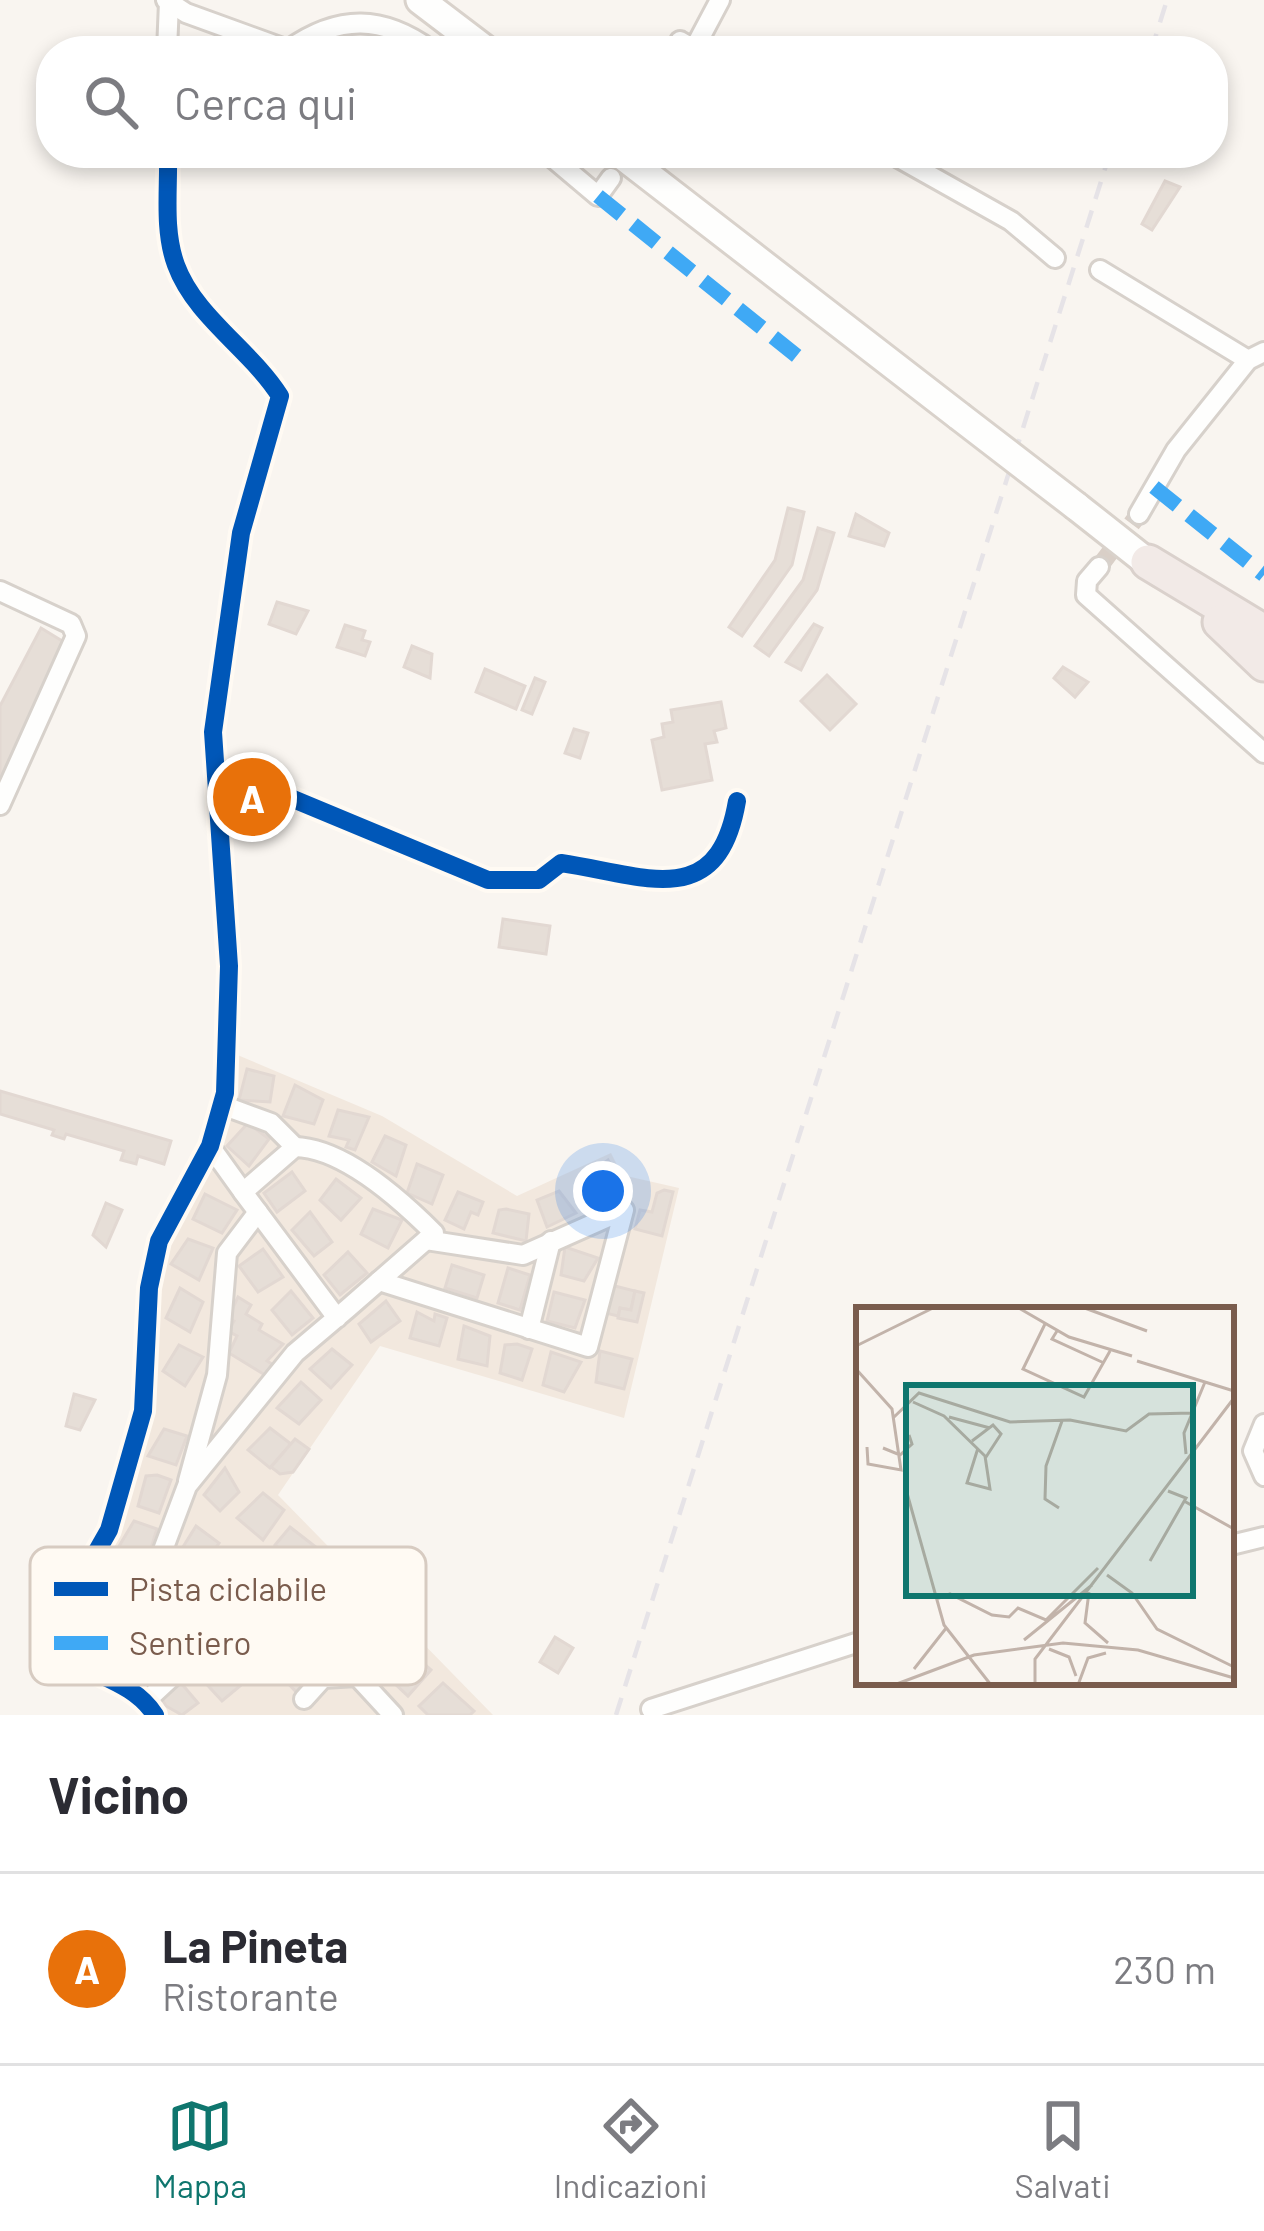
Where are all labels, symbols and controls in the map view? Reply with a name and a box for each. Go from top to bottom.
search box [36,36,1228,168]
icon: search [78,69,144,135]
text: Cerca qui [174,75,357,129]
pin: A [213,752,291,842]
your location [573,1161,633,1221]
inset map [856,1307,1234,1685]
legend [30,1547,426,1685]
text: Pista ciclabile [129,1568,327,1608]
text: Sentiero [129,1622,252,1662]
text: Vicino [48,1763,189,1824]
text: La Pineta [162,1918,348,1972]
text: A [74,1945,100,1992]
text: 230 m [1113,1945,1216,1992]
text: Ristorante [162,1972,339,2019]
tab: Mappa [153,2093,247,2205]
tab: Indicazioni [554,2093,708,2205]
tab: Salvati [1014,2093,1111,2205]

